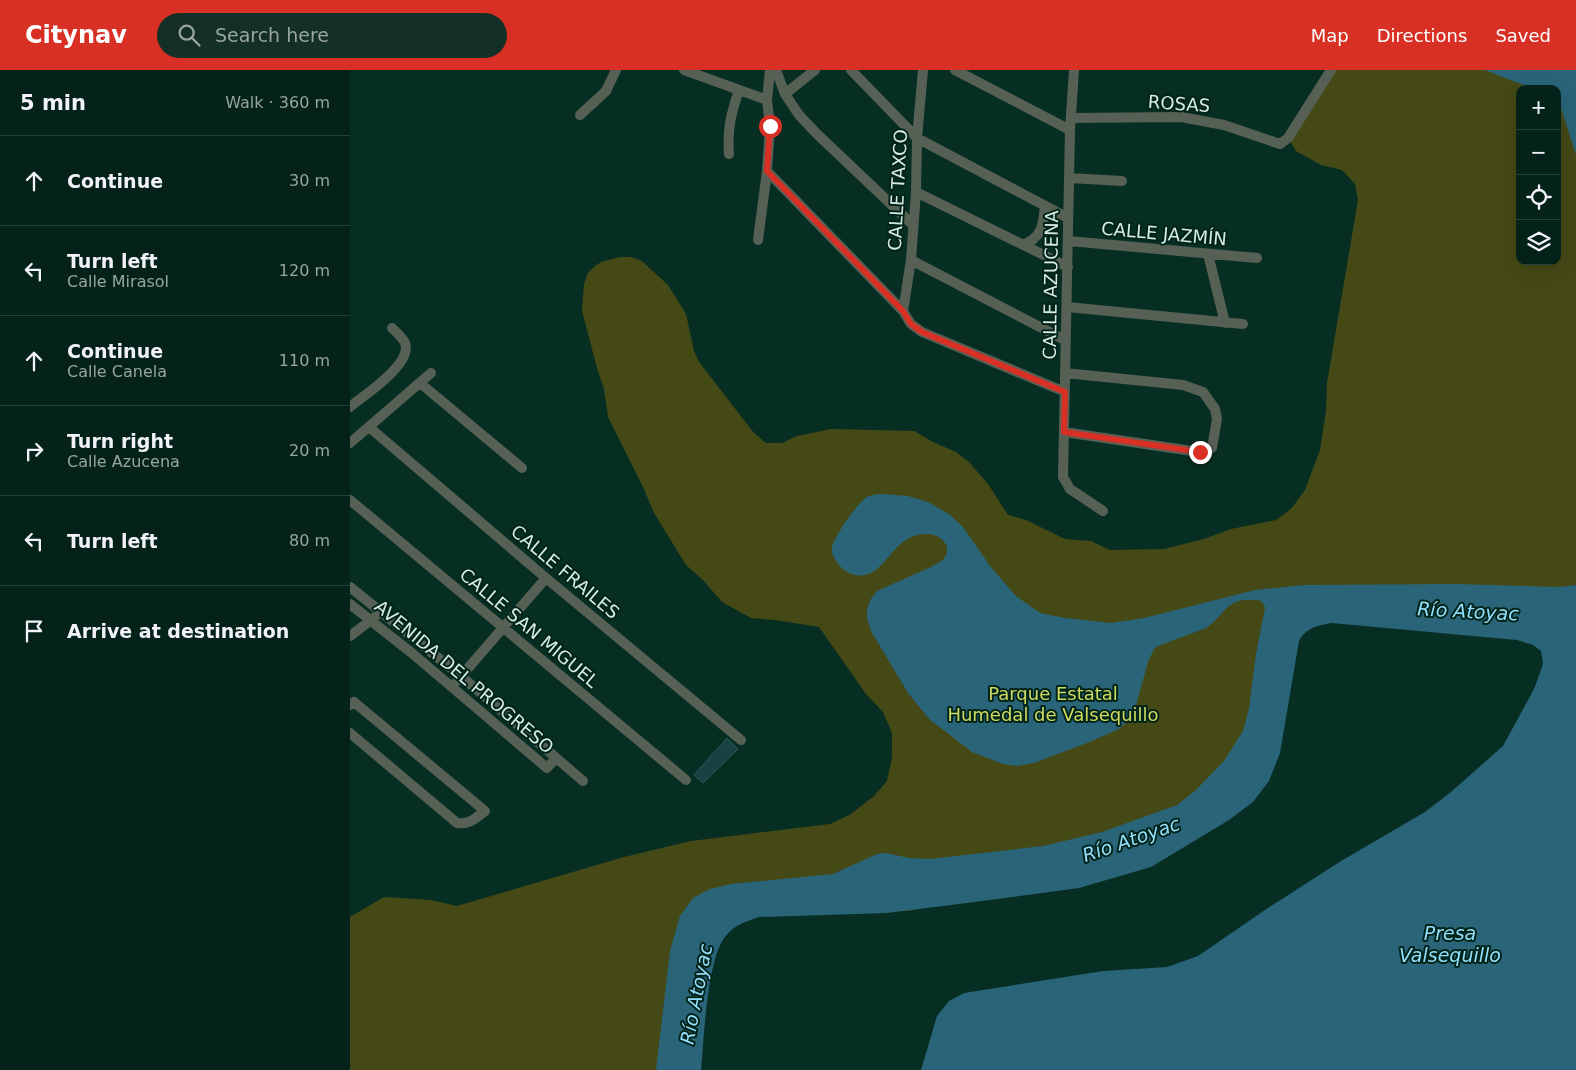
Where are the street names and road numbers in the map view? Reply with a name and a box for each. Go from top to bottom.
street label: ROSAS [1147,91,1211,116]
street label: CALLE TAXCO [884,129,911,251]
street label: CALLE AZUCENA [1039,209,1062,360]
street label: CALLE JAZMÍN [1100,218,1228,249]
street label: CALLE FRAILES [507,520,624,623]
street label: CALLE SAN MIGUEL [456,563,603,692]
street label: AVENIDA DEL PROGRESO [371,596,558,758]

